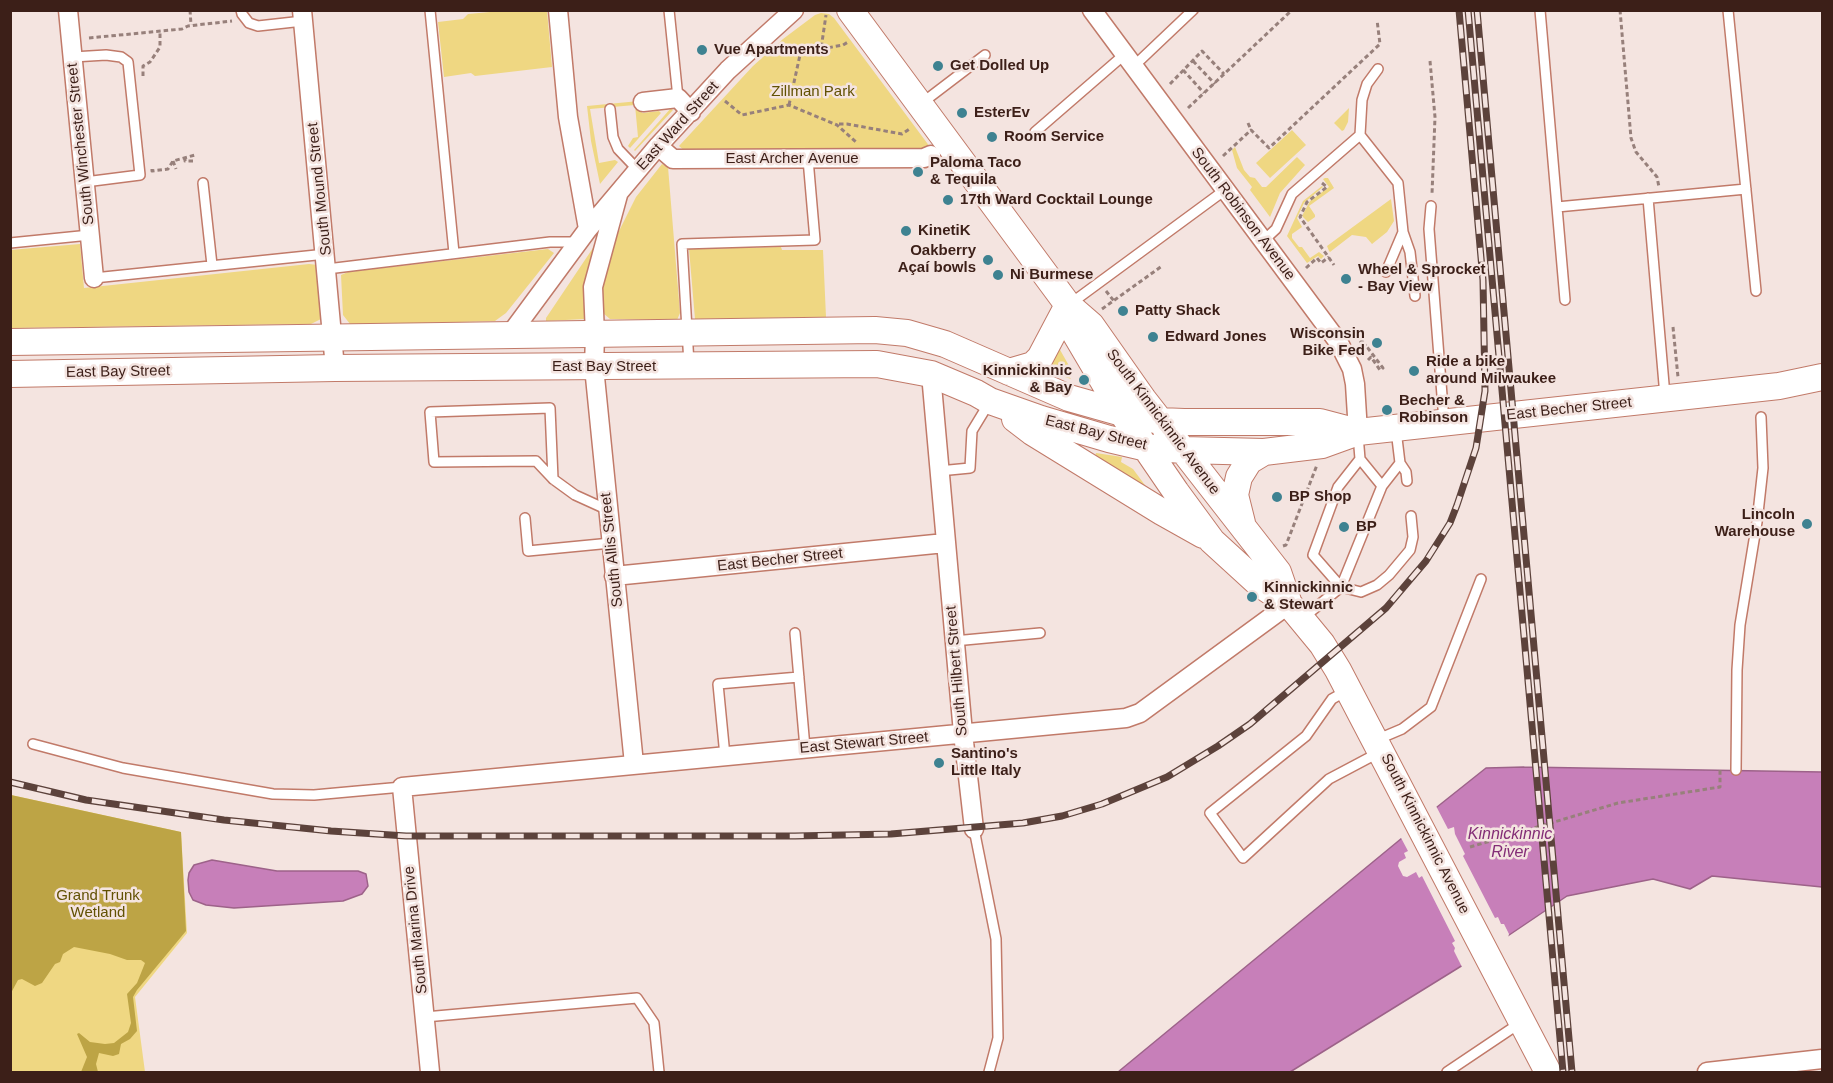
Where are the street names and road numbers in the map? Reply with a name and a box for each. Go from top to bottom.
street label: South Winchester Street [64,62,98,226]
street label: East Ward Street [633,78,723,174]
street label: South Mound Street [304,122,336,256]
street label: South Robinson Avenue [1187,144,1299,284]
street label: East Archer Avenue [725,150,859,168]
street label: South Kinnickinnic Avenue [1102,346,1224,498]
street label: East Bay Street [552,358,656,376]
street label: East Bay Street [66,362,170,382]
street label: East Becher Street [1505,393,1633,425]
street label: East Bay Street [1043,412,1149,454]
street label: South Allis Street [597,492,627,608]
street label: East Becher Street [716,544,844,576]
street label: South Hilbert Street [942,605,972,737]
street label: East Stewart Street [799,728,929,758]
street label: South Kinnickinnic Avenue [1377,751,1473,917]
street label: South Marina Drive [400,865,432,995]

